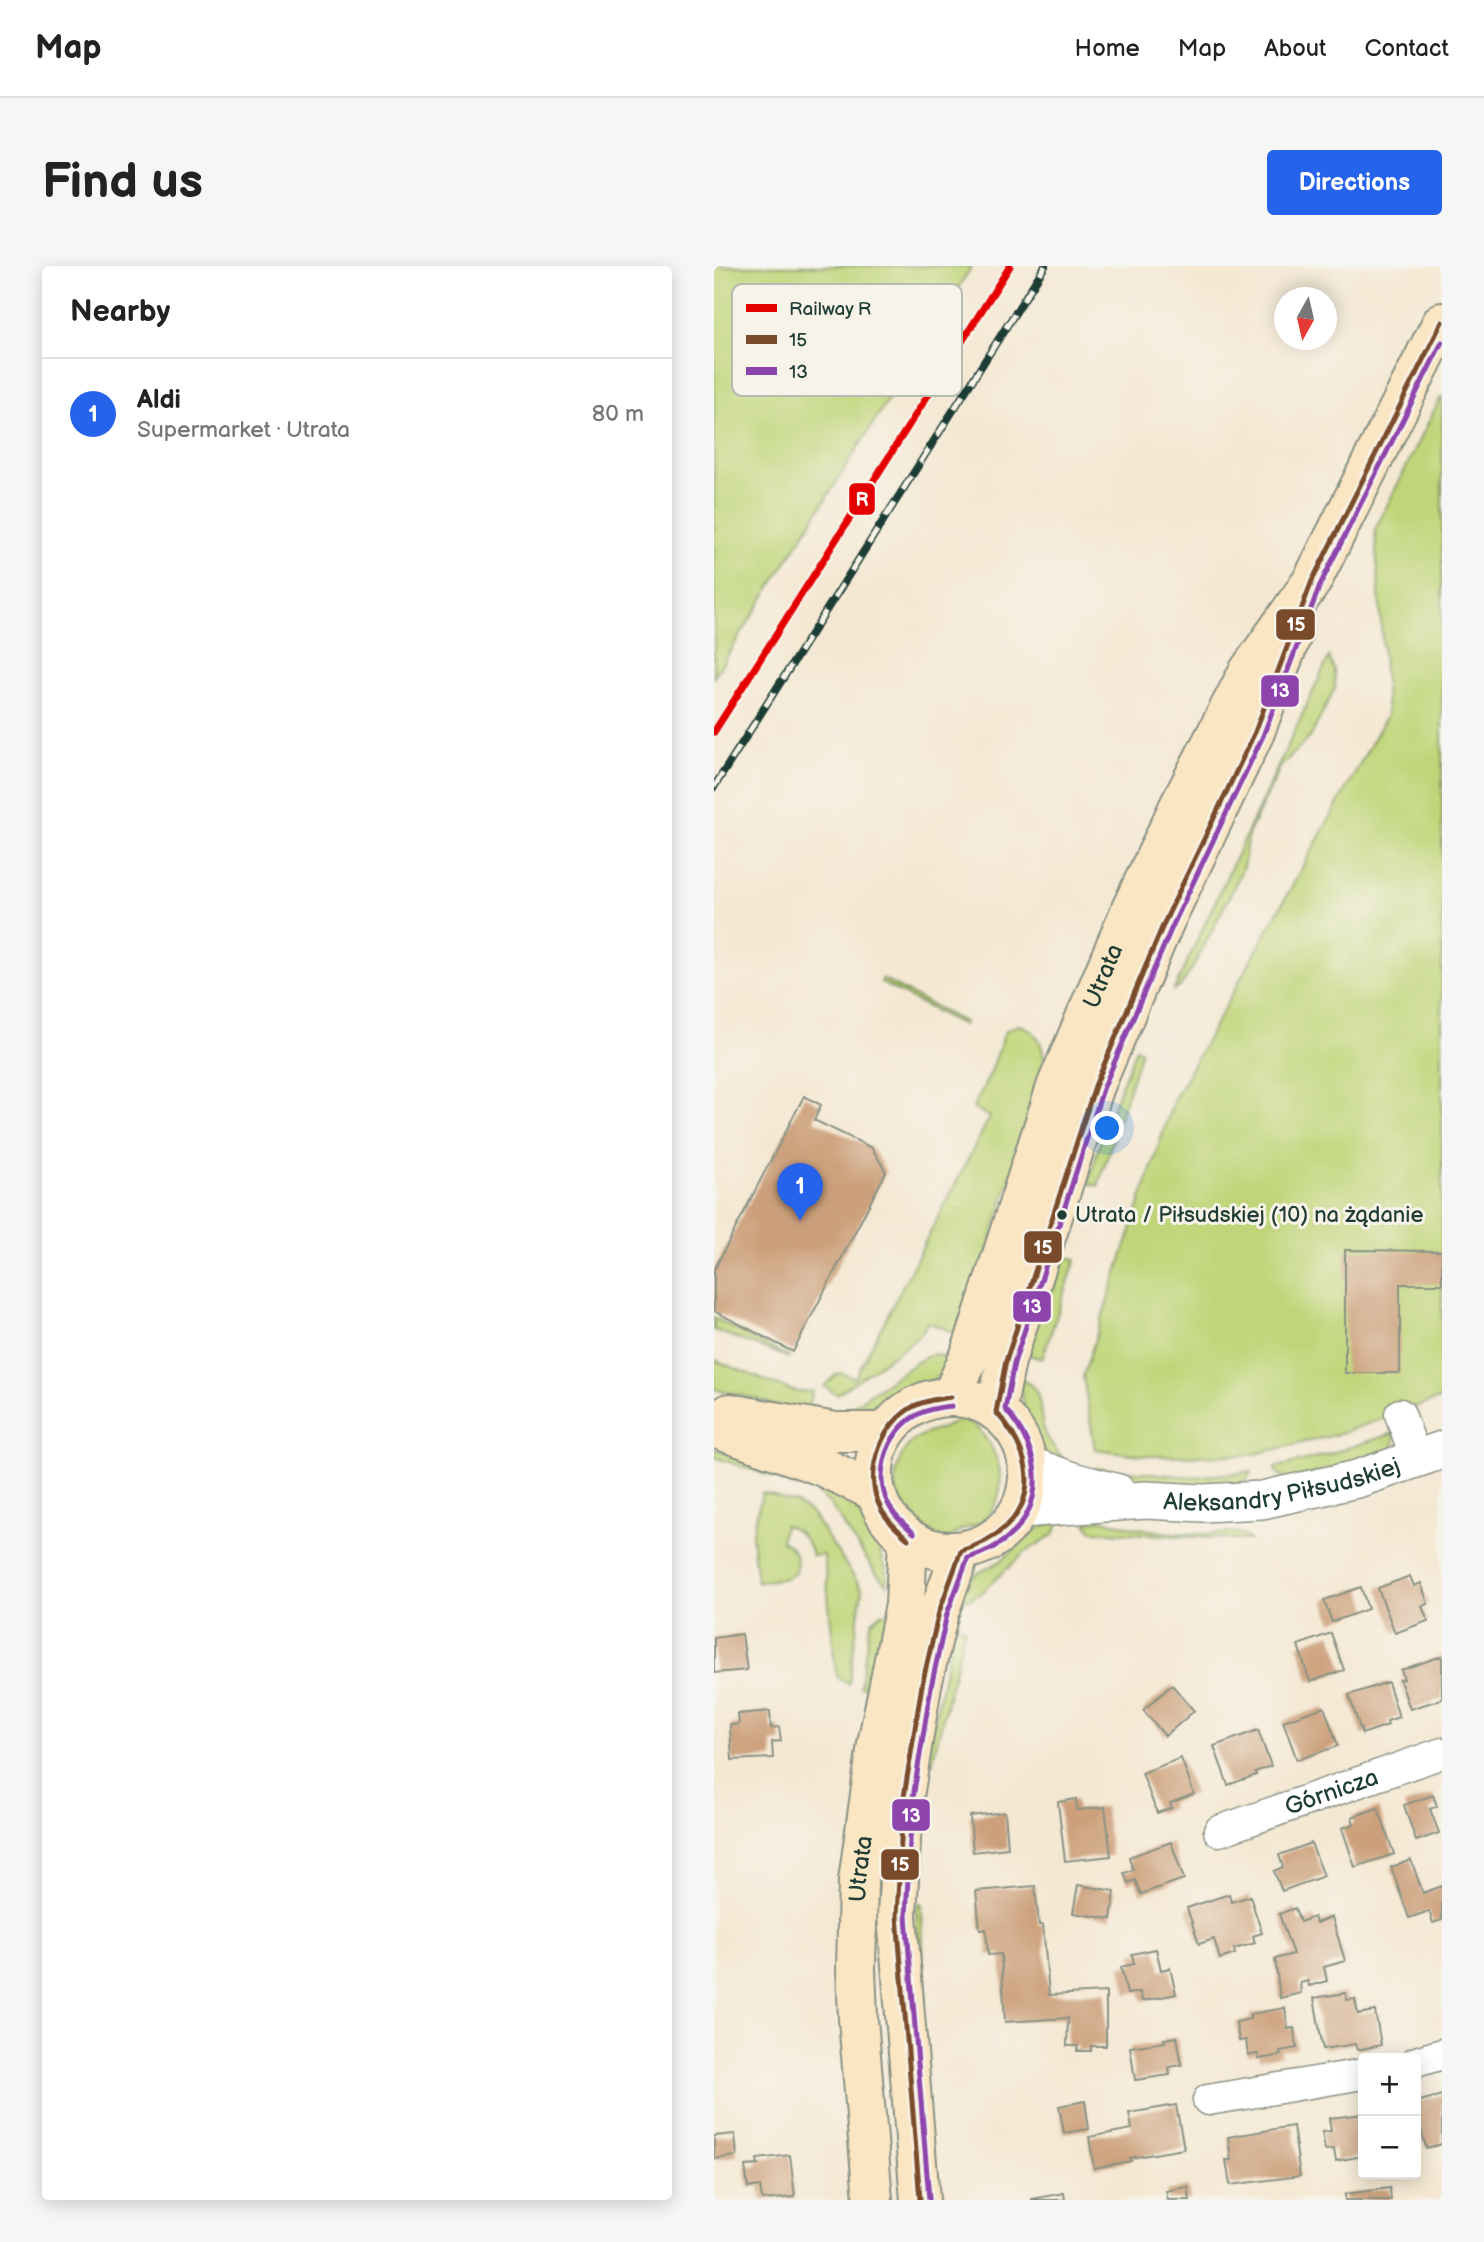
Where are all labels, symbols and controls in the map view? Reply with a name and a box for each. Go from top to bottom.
text: Map [35,28,101,68]
text: Home [1075,34,1140,63]
text: Map [1178,34,1226,63]
text: About [1264,34,1326,63]
text: Contact [1364,34,1449,63]
button: Directions [1267,150,1442,215]
text: Find us [42,153,203,212]
legend [732,284,962,396]
north arrow [1274,287,1337,350]
text: Nearby [70,294,170,330]
text: Railway R [789,298,871,321]
text: 15 [789,329,807,352]
text: 13 [789,361,808,384]
text: Aldi [137,385,181,416]
text: 1 [88,400,98,428]
text: 80 m [592,400,644,428]
text: Supermarket · Utrata [137,416,350,444]
line badge: R [848,482,876,516]
text: R [855,489,869,512]
line badge: 15 [1275,608,1316,641]
text: 15 [1287,614,1306,637]
line badge: 13 [1260,674,1300,708]
text: 13 [1270,680,1290,703]
street label: Utrata [1076,940,1129,1013]
your location [1090,1111,1124,1145]
pin: 1 [777,1163,823,1221]
place label: Utrata / Piłsudskiej (10) na żądanie [1075,1202,1423,1229]
marker: Utrata / Piłsudskiej (10) na żądanie [1055,1208,1069,1222]
line badge: 15 [1023,1230,1063,1264]
text: 15 [1034,1237,1053,1260]
line badge: 13 [1012,1290,1052,1323]
text: 13 [1022,1296,1042,1319]
street label: Aleksandry Piłsudskiej [1163,1451,1404,1518]
street label: Górnicza [1281,1762,1382,1821]
line badge: 13 [891,1798,931,1832]
text: 13 [901,1805,921,1828]
street label: Utrata [843,1834,879,1902]
line badge: 15 [880,1848,920,1881]
text: 15 [891,1854,910,1877]
map controls [1358,2053,1421,2179]
button: + [1358,2053,1421,2116]
button: − [1358,2116,1421,2179]

